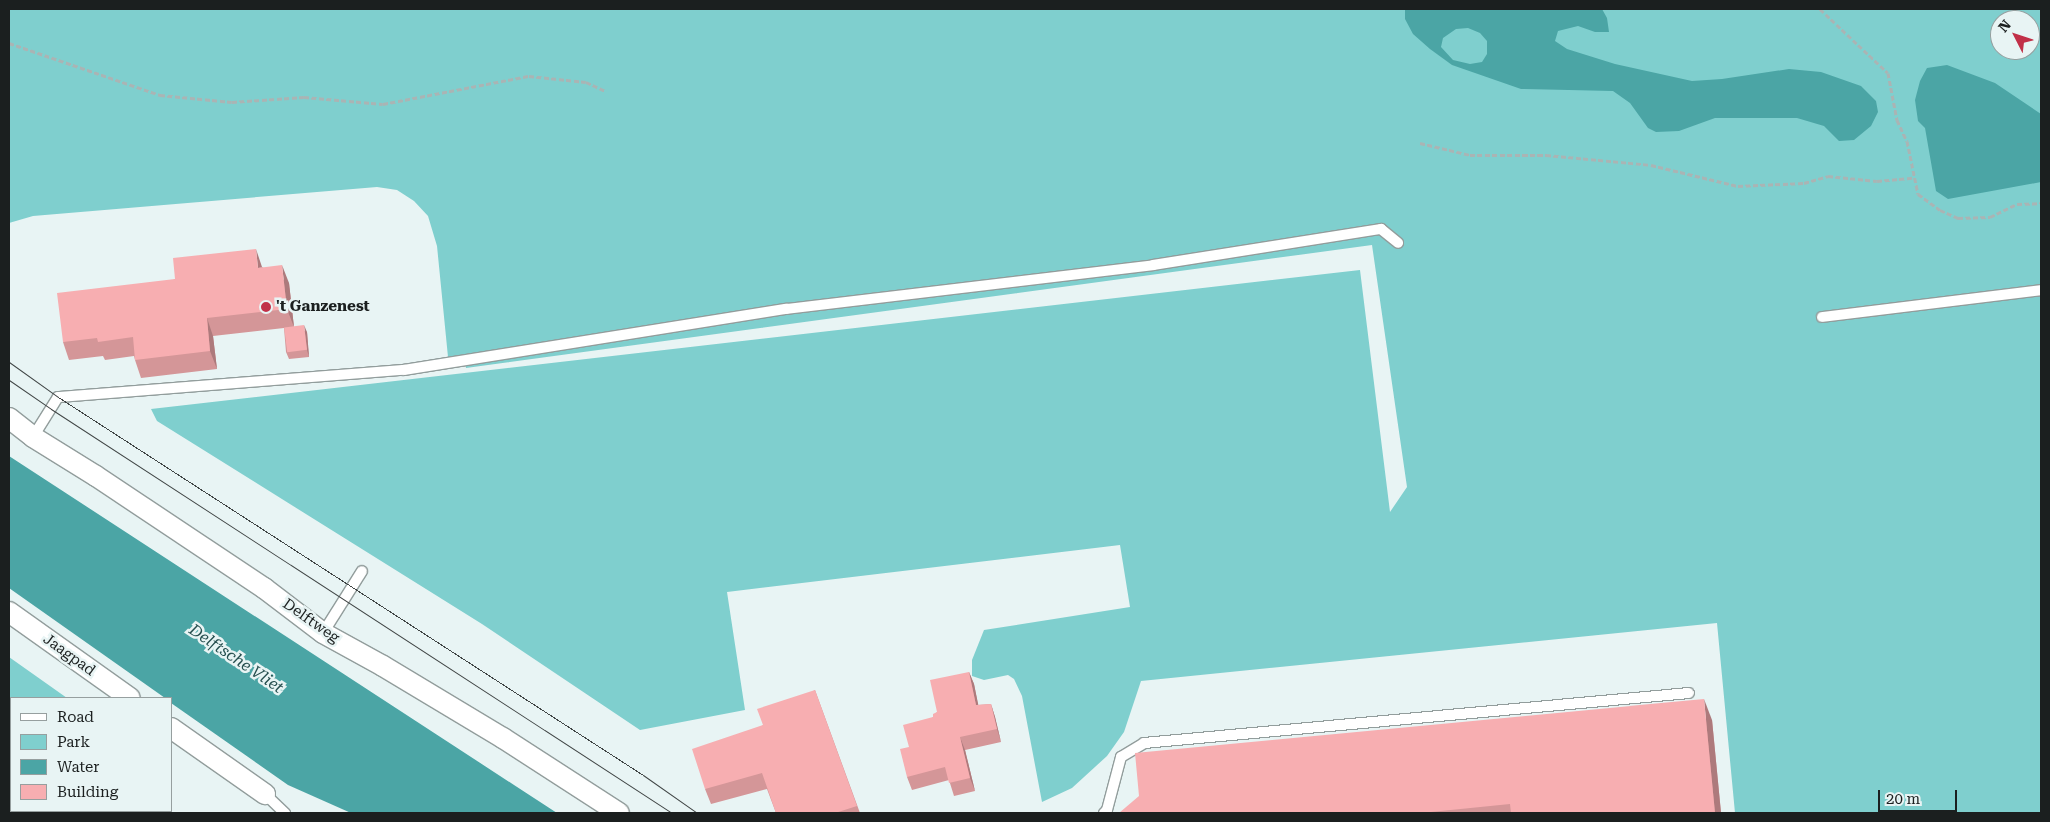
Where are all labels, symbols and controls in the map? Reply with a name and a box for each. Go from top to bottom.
north arrow [1990,10,2040,60]
text: N [1995,16,2014,35]
place label: 't Ganzenest [276,298,370,316]
marker: 't Ganzenest [260,301,272,313]
street label: Delftweg [279,595,343,647]
water label: Delftsche Vliet [185,620,287,698]
street label: Jaagpad [39,630,99,680]
legend [10,697,172,812]
text: Road [57,708,94,726]
text: Park [57,733,90,751]
text: Water [57,758,99,776]
scale bar [1880,780,1959,812]
text: Building [57,783,118,801]
text: 20 m [1886,790,1920,808]

